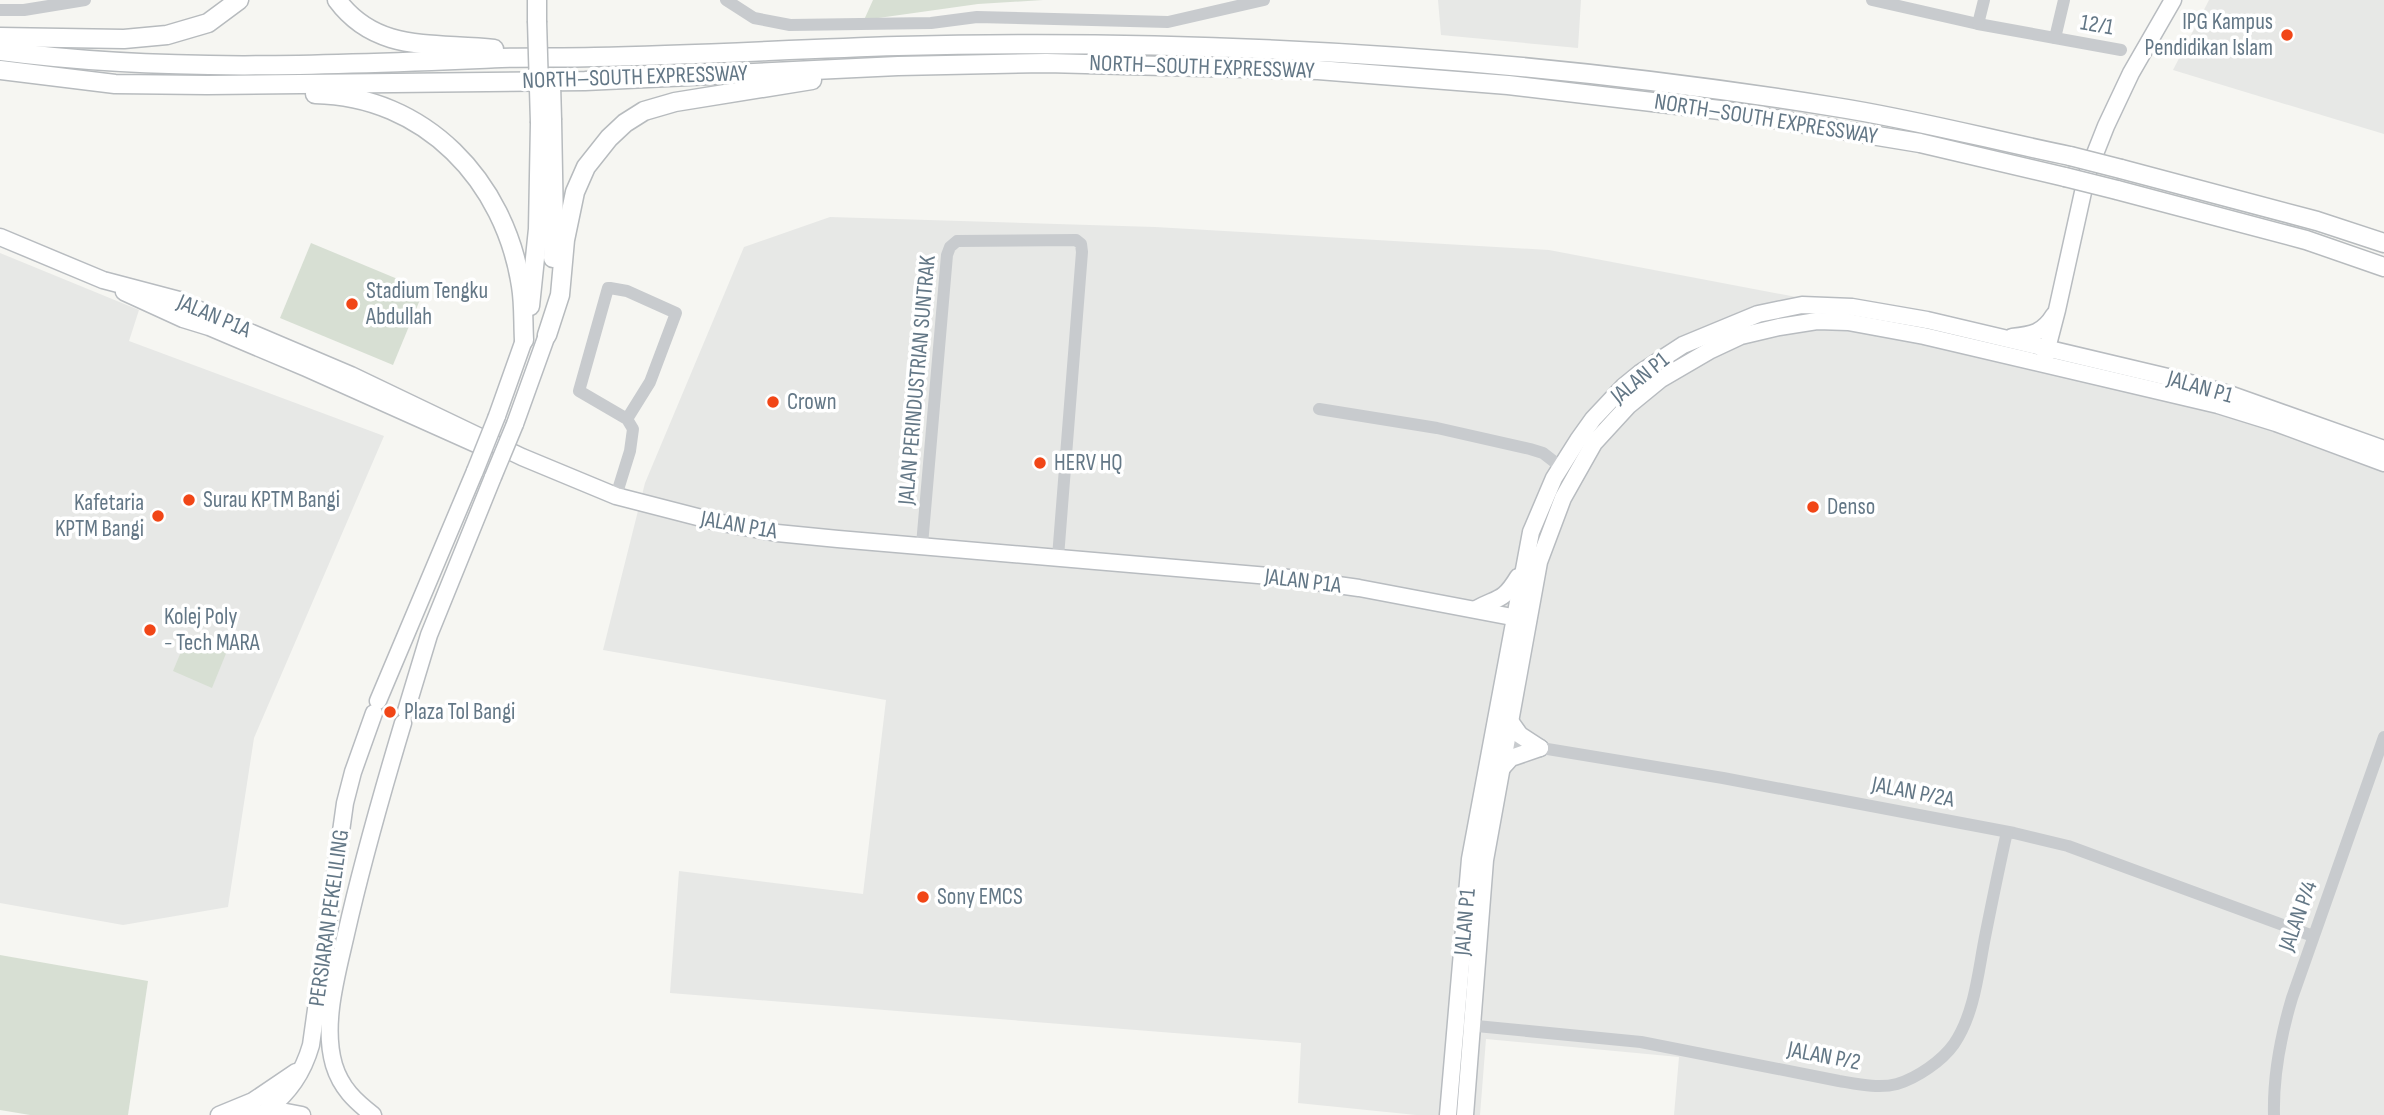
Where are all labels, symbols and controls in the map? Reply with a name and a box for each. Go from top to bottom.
street label: 12/1 [2078,8,2116,42]
place label: IPG Kampus Pendidikan Islam [2145,8,2273,62]
marker: IPG Kampus Pendidikan Islam [2279,27,2295,43]
street label: NORTH–SOUTH EXPRESSWAY [1089,49,1316,85]
street label: NORTH–SOUTH EXPRESSWAY [522,59,749,95]
street label: NORTH–SOUTH EXPRESSWAY [1652,88,1880,151]
street label: JALAN PERINDUSTRIAN SUNTRAK [892,254,942,507]
place label: Stadium Tengku Abdullah [365,277,488,331]
street label: JALAN P1A [172,288,255,344]
marker: Stadium Tengku Abdullah [344,296,360,312]
street label: JALAN P1 [1604,346,1675,411]
street label: JALAN P1 [2163,364,2236,410]
place label: Crown [787,388,837,416]
marker: Crown [765,394,781,410]
place label: HERV HQ [1054,449,1123,477]
marker: HERV HQ [1032,455,1048,471]
place label: Surau KPTM Bangi [203,486,340,514]
place label: Kafetaria KPTM Bangi [55,489,144,543]
marker: Surau KPTM Bangi [181,492,197,508]
place label: Denso [1827,493,1875,521]
marker: Denso [1805,499,1821,515]
street label: JALAN P1A [698,504,779,545]
marker: Kafetaria KPTM Bangi [150,508,166,524]
street label: JALAN P1A [1262,562,1343,600]
place label: Kolej Poly - Tech MARA [164,603,260,657]
marker: Kolej Poly - Tech MARA [142,622,158,638]
place label: Plaza Tol Bangi [404,698,515,726]
marker: Plaza Tol Bangi [382,704,398,720]
street label: JALAN P/2A [1868,770,1957,814]
street label: PERSIARAN PEKELILING [303,828,355,1008]
street label: JALAN P/4 [2272,877,2324,956]
place label: Sony EMCS [937,883,1023,911]
street label: JALAN P1 [1448,887,1482,958]
marker: Sony EMCS [915,889,931,905]
street label: JALAN P/2 [1784,1035,1863,1077]

